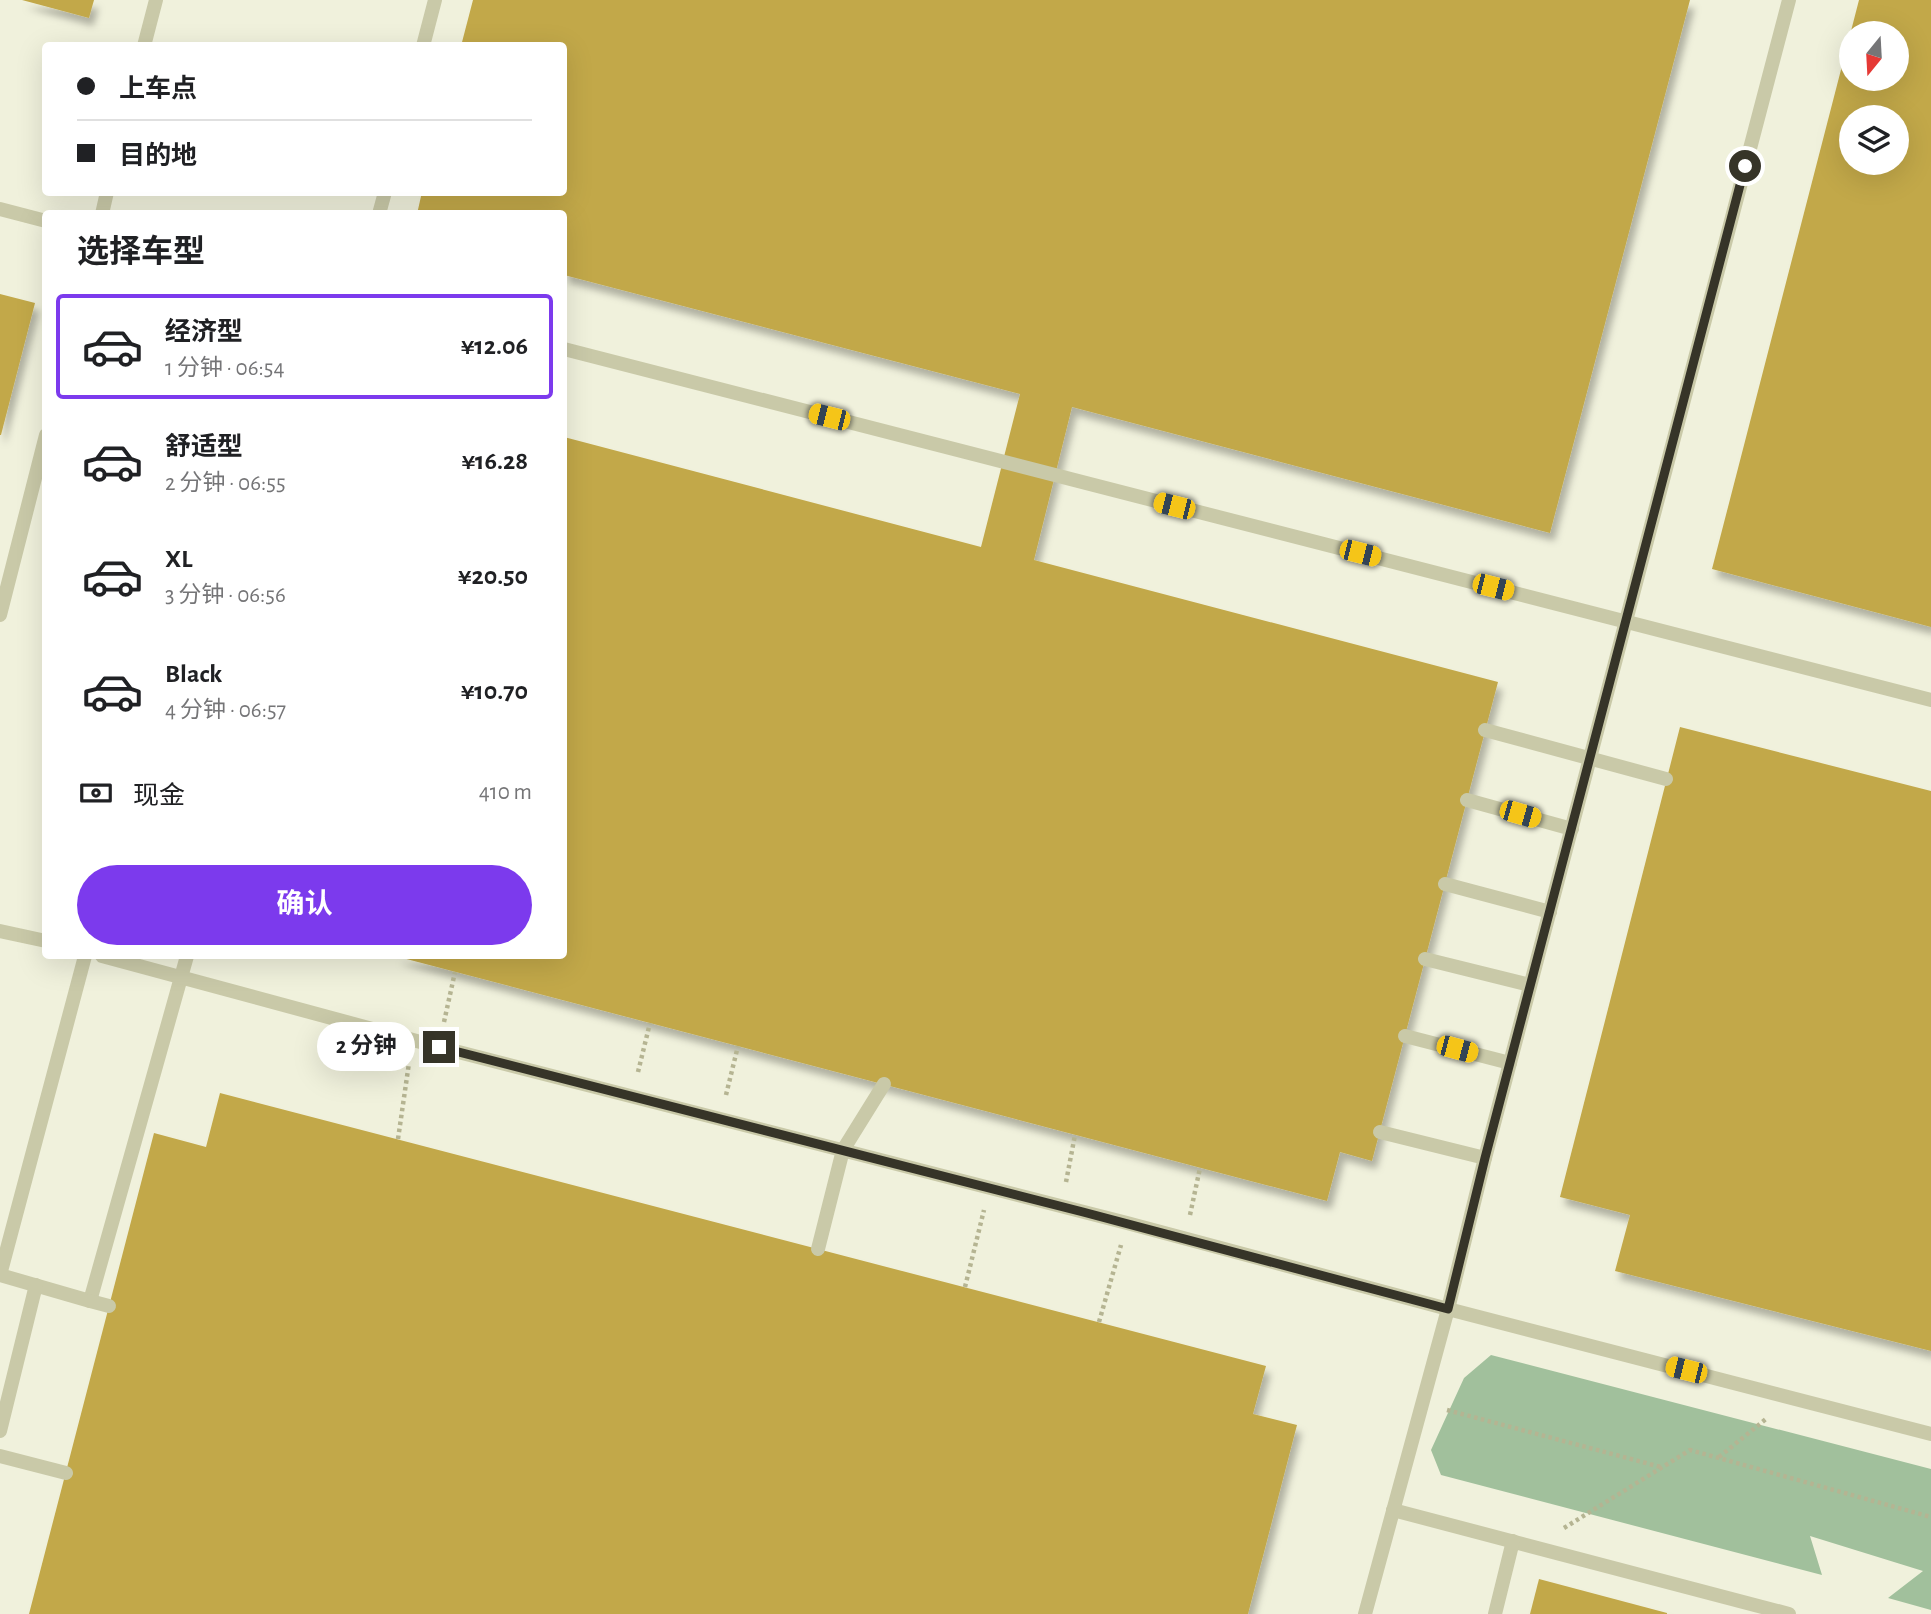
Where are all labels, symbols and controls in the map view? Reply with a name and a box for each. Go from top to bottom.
north arrow [1839,21,1909,91]
map controls [1839,21,1909,175]
text: 上车点 [119,76,197,102]
button: layers [1839,105,1909,175]
text: 目的地 [119,143,197,169]
route start [1729,150,1761,182]
text: 选择车型 [77,236,205,268]
icon: car [81,315,144,378]
text: 经济型 [165,319,243,345]
text: ¥12.06 [461,333,528,359]
text: 1 分钟 · 06:54 [165,357,284,380]
car [807,402,852,432]
icon: car [81,430,144,493]
text: 舒适型 [165,434,243,460]
text: ¥16.28 [461,448,528,474]
text: 2 分钟 · 06:55 [165,472,286,495]
car [1152,491,1197,521]
car [1338,538,1383,568]
icon: car [81,545,144,608]
text: XL [165,546,192,572]
text: ¥20.50 [458,563,528,589]
car [1471,572,1516,602]
text: 3 分钟 · 06:56 [165,584,286,607]
icon: car [81,660,144,723]
text: Black [165,661,222,687]
text: ¥10.70 [461,678,528,704]
text: 4 分钟 · 06:57 [165,699,286,722]
icon: cash [77,774,115,812]
text: 410 m [479,781,532,804]
text: 现金 [133,783,185,809]
car [1497,798,1544,830]
button: 确认 [77,865,532,945]
callout: 2 分钟 [316,1023,414,1072]
route end [423,1031,455,1063]
car [1434,1033,1481,1065]
text: 2 分钟 [336,1035,396,1058]
car [1664,1355,1709,1385]

